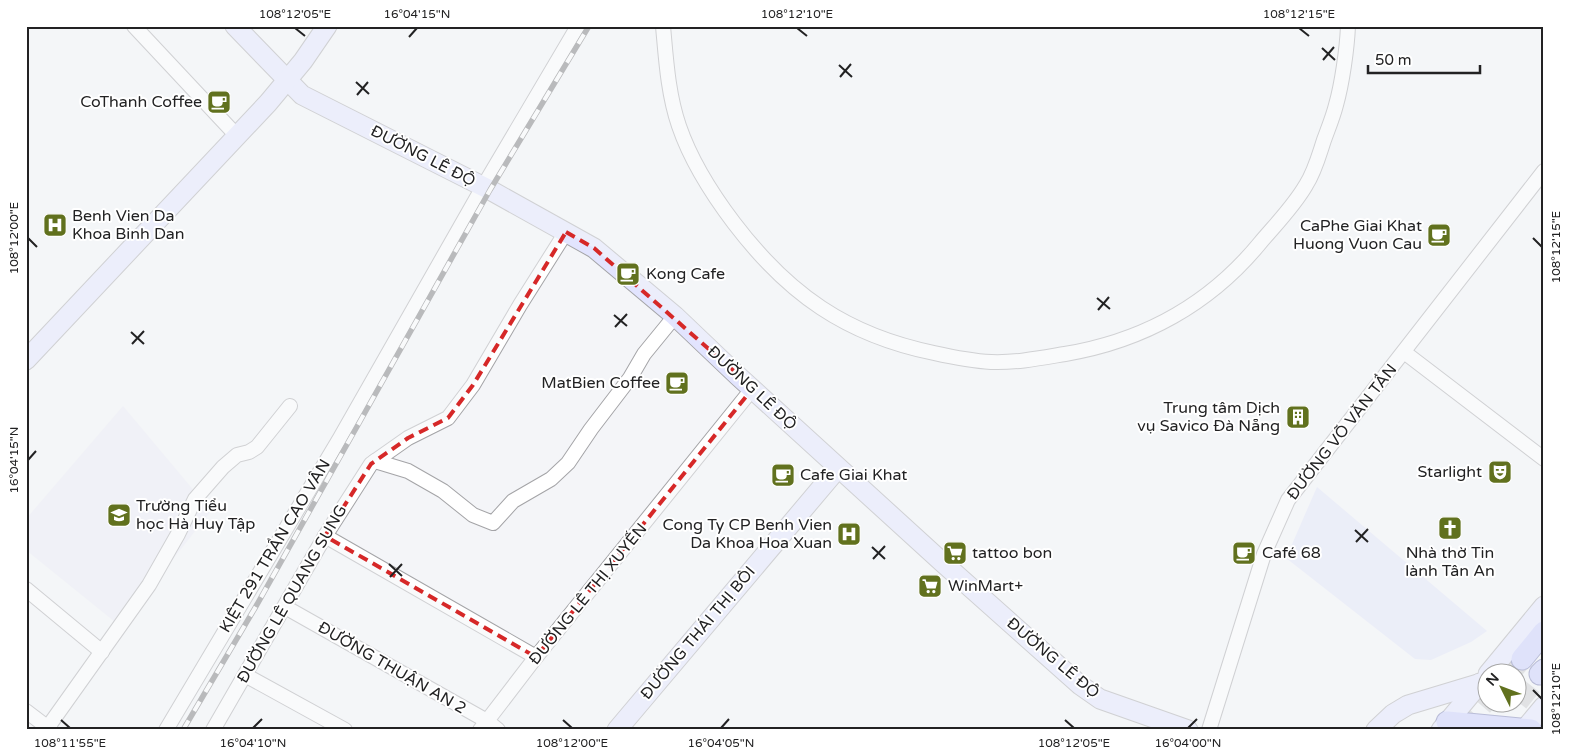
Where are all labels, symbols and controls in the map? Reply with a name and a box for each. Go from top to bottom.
text: 108°12'05"E [259,7,332,21]
text: 16°04'15"N [384,7,450,21]
text: 108°12'10"E [761,7,834,21]
text: 108°12'15"E [1263,7,1336,21]
scale bar [1368,42,1480,74]
text: 50 m [1375,51,1412,69]
cafe icon: CoThanh Coffee [206,89,232,115]
place label: CoThanh Coffee [80,92,202,112]
street label: ĐƯỜNG LÊ ĐỘ [367,121,479,191]
text: 108°12'00"E [7,201,21,274]
place label: Benh Vien Da Khoa Binh Dan [72,206,185,244]
text: 108°12'15"E [1549,210,1563,283]
hospital icon: Benh Vien Da Khoa Binh Dan [42,212,68,238]
place label: CaPhe Giai Khat Huong Vuon Cau [1293,216,1422,254]
cafe icon: CaPhe Giai Khat Huong Vuon Cau [1426,222,1452,248]
cafe icon: Kong Cafe [615,261,641,287]
place label: Kong Cafe [646,264,725,284]
street label: ĐƯỜNG LÊ ĐỘ [703,341,801,435]
street label: ĐƯỜNG VÕ VĂN TẦN [1283,360,1401,504]
cafe icon: MatBien Coffee [664,370,690,396]
place label: MatBien Coffee [541,373,660,393]
place label: Trung tâm Dịch vụ Savico Đà Nẵng [1137,398,1280,436]
building icon: Trung tâm Dịch vụ Savico Đà Nẵng [1285,404,1311,430]
text: 16°04'15"N [7,427,21,493]
street label: KIỆT 291 TRẦN CAO VÂN [215,456,335,636]
theatre icon: Starlight [1487,459,1513,485]
cafe icon: Cafe Giai Khat [770,462,796,488]
place label: Starlight [1418,462,1482,482]
place label: Cafe Giai Khat [800,465,907,485]
place label: Trường Tiểu học Hà Huy Tập [136,496,255,534]
street label: ĐƯỜNG LÊ QUANG SUNG [233,501,351,687]
school or university icon: Trường Tiểu học Hà Huy Tập [106,502,132,528]
place label: Cong Ty CP Benh Vien Da Khoa Hoa Xuan [663,515,832,553]
church icon: Nhà thờ Tin lành Tân An [1437,515,1463,541]
street label: ĐƯỜNG LÊ THỊ XUYẾN [525,519,651,669]
hospital icon: Cong Ty CP Benh Vien Da Khoa Hoa Xuan [836,521,862,547]
supermarket icon: tattoo bon [942,540,968,566]
cafe icon: Café 68 [1231,540,1257,566]
place label: tattoo bon [972,543,1052,563]
place label: Café 68 [1262,543,1321,563]
place label: Nhà thờ Tin lành Tân An [1405,543,1495,581]
street label: ĐƯỜNG THÁI THỊ BÔI [636,562,760,704]
supermarket icon: WinMart+ [917,573,943,599]
place label: WinMart+ [948,576,1023,596]
street label: ĐƯỜNG LÊ ĐỘ [1002,613,1104,703]
street label: ĐƯỜNG THUẬN AN 2 [314,617,470,719]
text: 108°12'10"E [1549,662,1563,735]
north arrow [1478,664,1528,714]
text: N [1483,670,1503,690]
text: 108°11'55"E [34,736,107,750]
text: 16°04'10"N [220,736,286,750]
text: 108°12'00"E [536,736,609,750]
text: 16°04'05"N [688,736,754,750]
text: 108°12'05"E [1038,736,1111,750]
text: 16°04'00"N [1155,736,1221,750]

